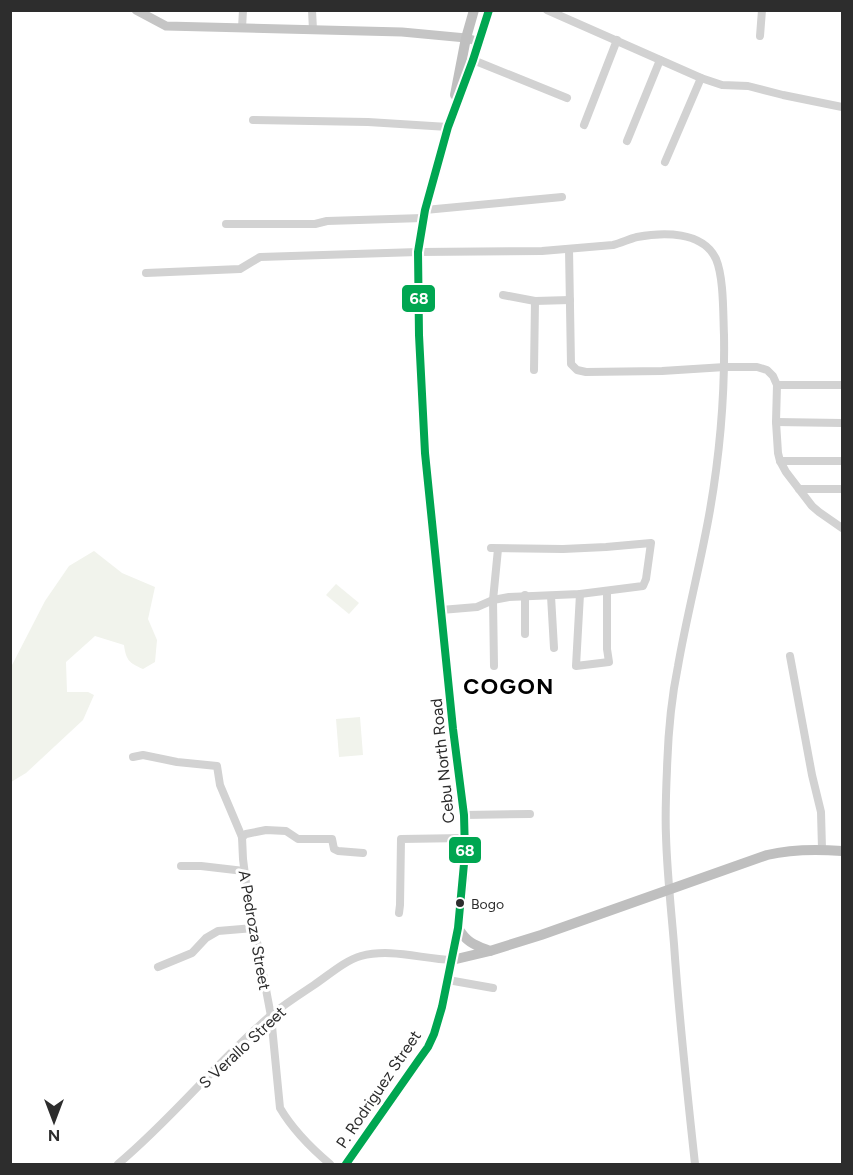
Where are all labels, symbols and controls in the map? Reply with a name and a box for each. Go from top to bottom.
line badge: 68 [401,284,436,313]
text: 68 [409,289,429,308]
district label: COGON [463,673,555,700]
street label: Cebu North Road [426,698,458,824]
line badge: 68 [448,836,482,864]
text: 68 [455,841,475,860]
street label: A Pedroza Street [235,869,274,992]
place label: Bogo [471,896,504,913]
marker: Bogo [454,897,466,909]
street label: S Verallo Street [195,1002,290,1092]
street label: P. Rodriguez Street [332,1027,425,1152]
north arrow [24,1091,84,1151]
text: N [48,1126,60,1145]

